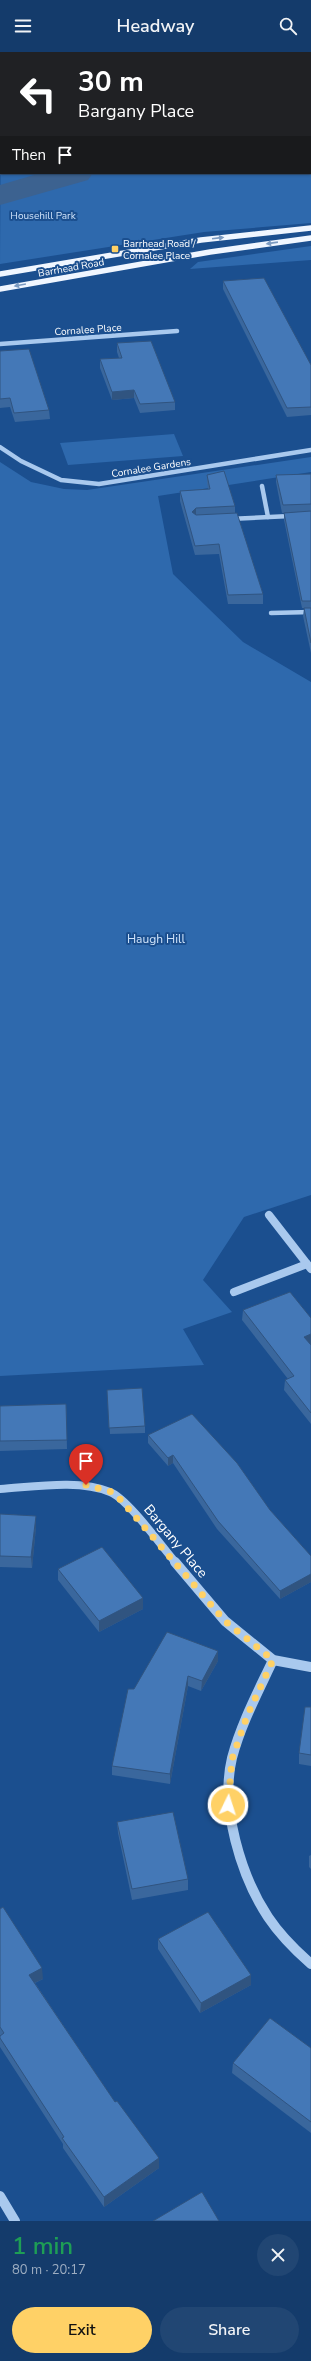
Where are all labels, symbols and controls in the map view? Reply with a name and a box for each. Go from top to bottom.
text: Headway [117,14,194,38]
icon: menu [12,15,34,37]
icon: search [277,15,299,37]
text: 30 m [78,63,144,101]
icon: left [12,68,64,120]
text: Bargany Place [78,99,194,123]
icon: arrive [54,144,76,166]
text: Then [12,145,46,165]
park label: Househill Park [10,209,77,223]
one-way arrow [212,235,224,241]
place label: Barrhead Road / Cornalee Place [123,237,197,263]
one-way arrow [266,240,278,246]
marker: Barrhead Road / Cornalee Place [110,244,120,254]
street label: Barrhead Road [37,255,106,281]
one-way arrow [14,282,26,288]
street label: Cornalee Place [54,321,122,339]
street label: Cornalee Gardens [110,455,192,481]
park label: Haugh Hill [127,931,186,947]
pin [69,1444,103,1485]
icon: arrive [75,1450,97,1472]
street label: Bargany Place [139,1501,212,1582]
position arrow [207,1784,249,1826]
text: 1 min [12,2230,73,2262]
button: close [257,2234,299,2276]
text: 80 m · 20:17 [12,2261,86,2279]
button: Exit [12,2307,152,2353]
button: Share [160,2307,299,2353]

